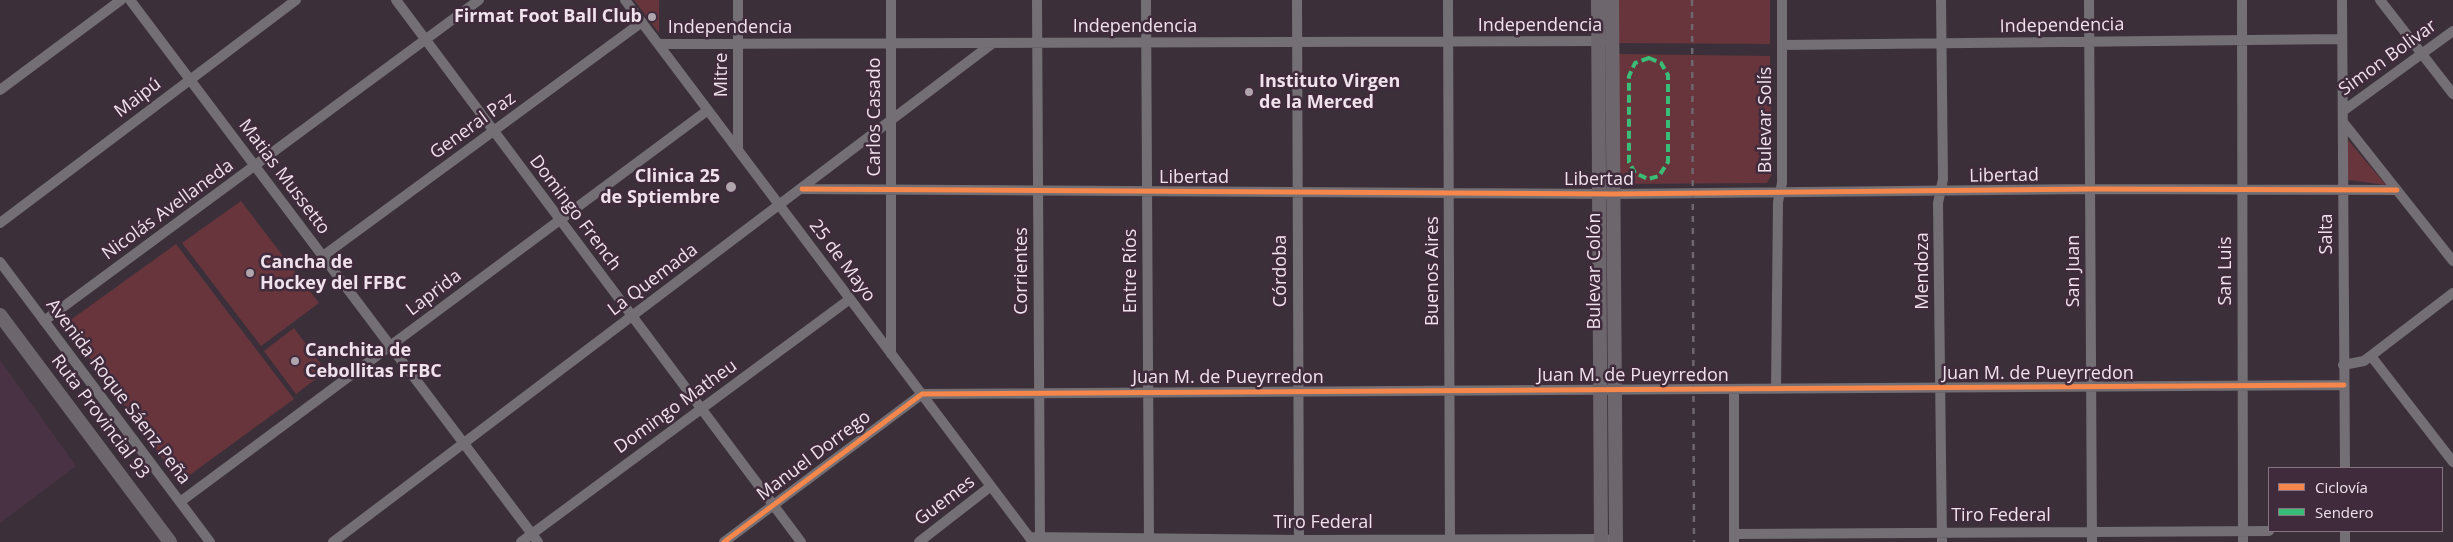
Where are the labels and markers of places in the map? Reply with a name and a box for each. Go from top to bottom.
place label: Firmat Foot Ball Club [454,6,642,28]
marker: Firmat Foot Ball Club [646,11,658,23]
place label: Instituto Virgen de la Merced [1259,71,1400,114]
marker: Instituto Virgen de la Merced [1243,86,1255,98]
place label: Clinica 25 de Sptiembre [600,166,720,208]
marker: Clinica 25 de Sptiembre [724,180,738,194]
place label: Cancha de Hockey del FFBC [260,252,406,294]
marker: Cancha de Hockey del FFBC [244,267,256,279]
place label: Canchita de Cebollitas FFBC [305,340,442,382]
marker: Canchita de Cebollitas FFBC [289,355,301,367]

